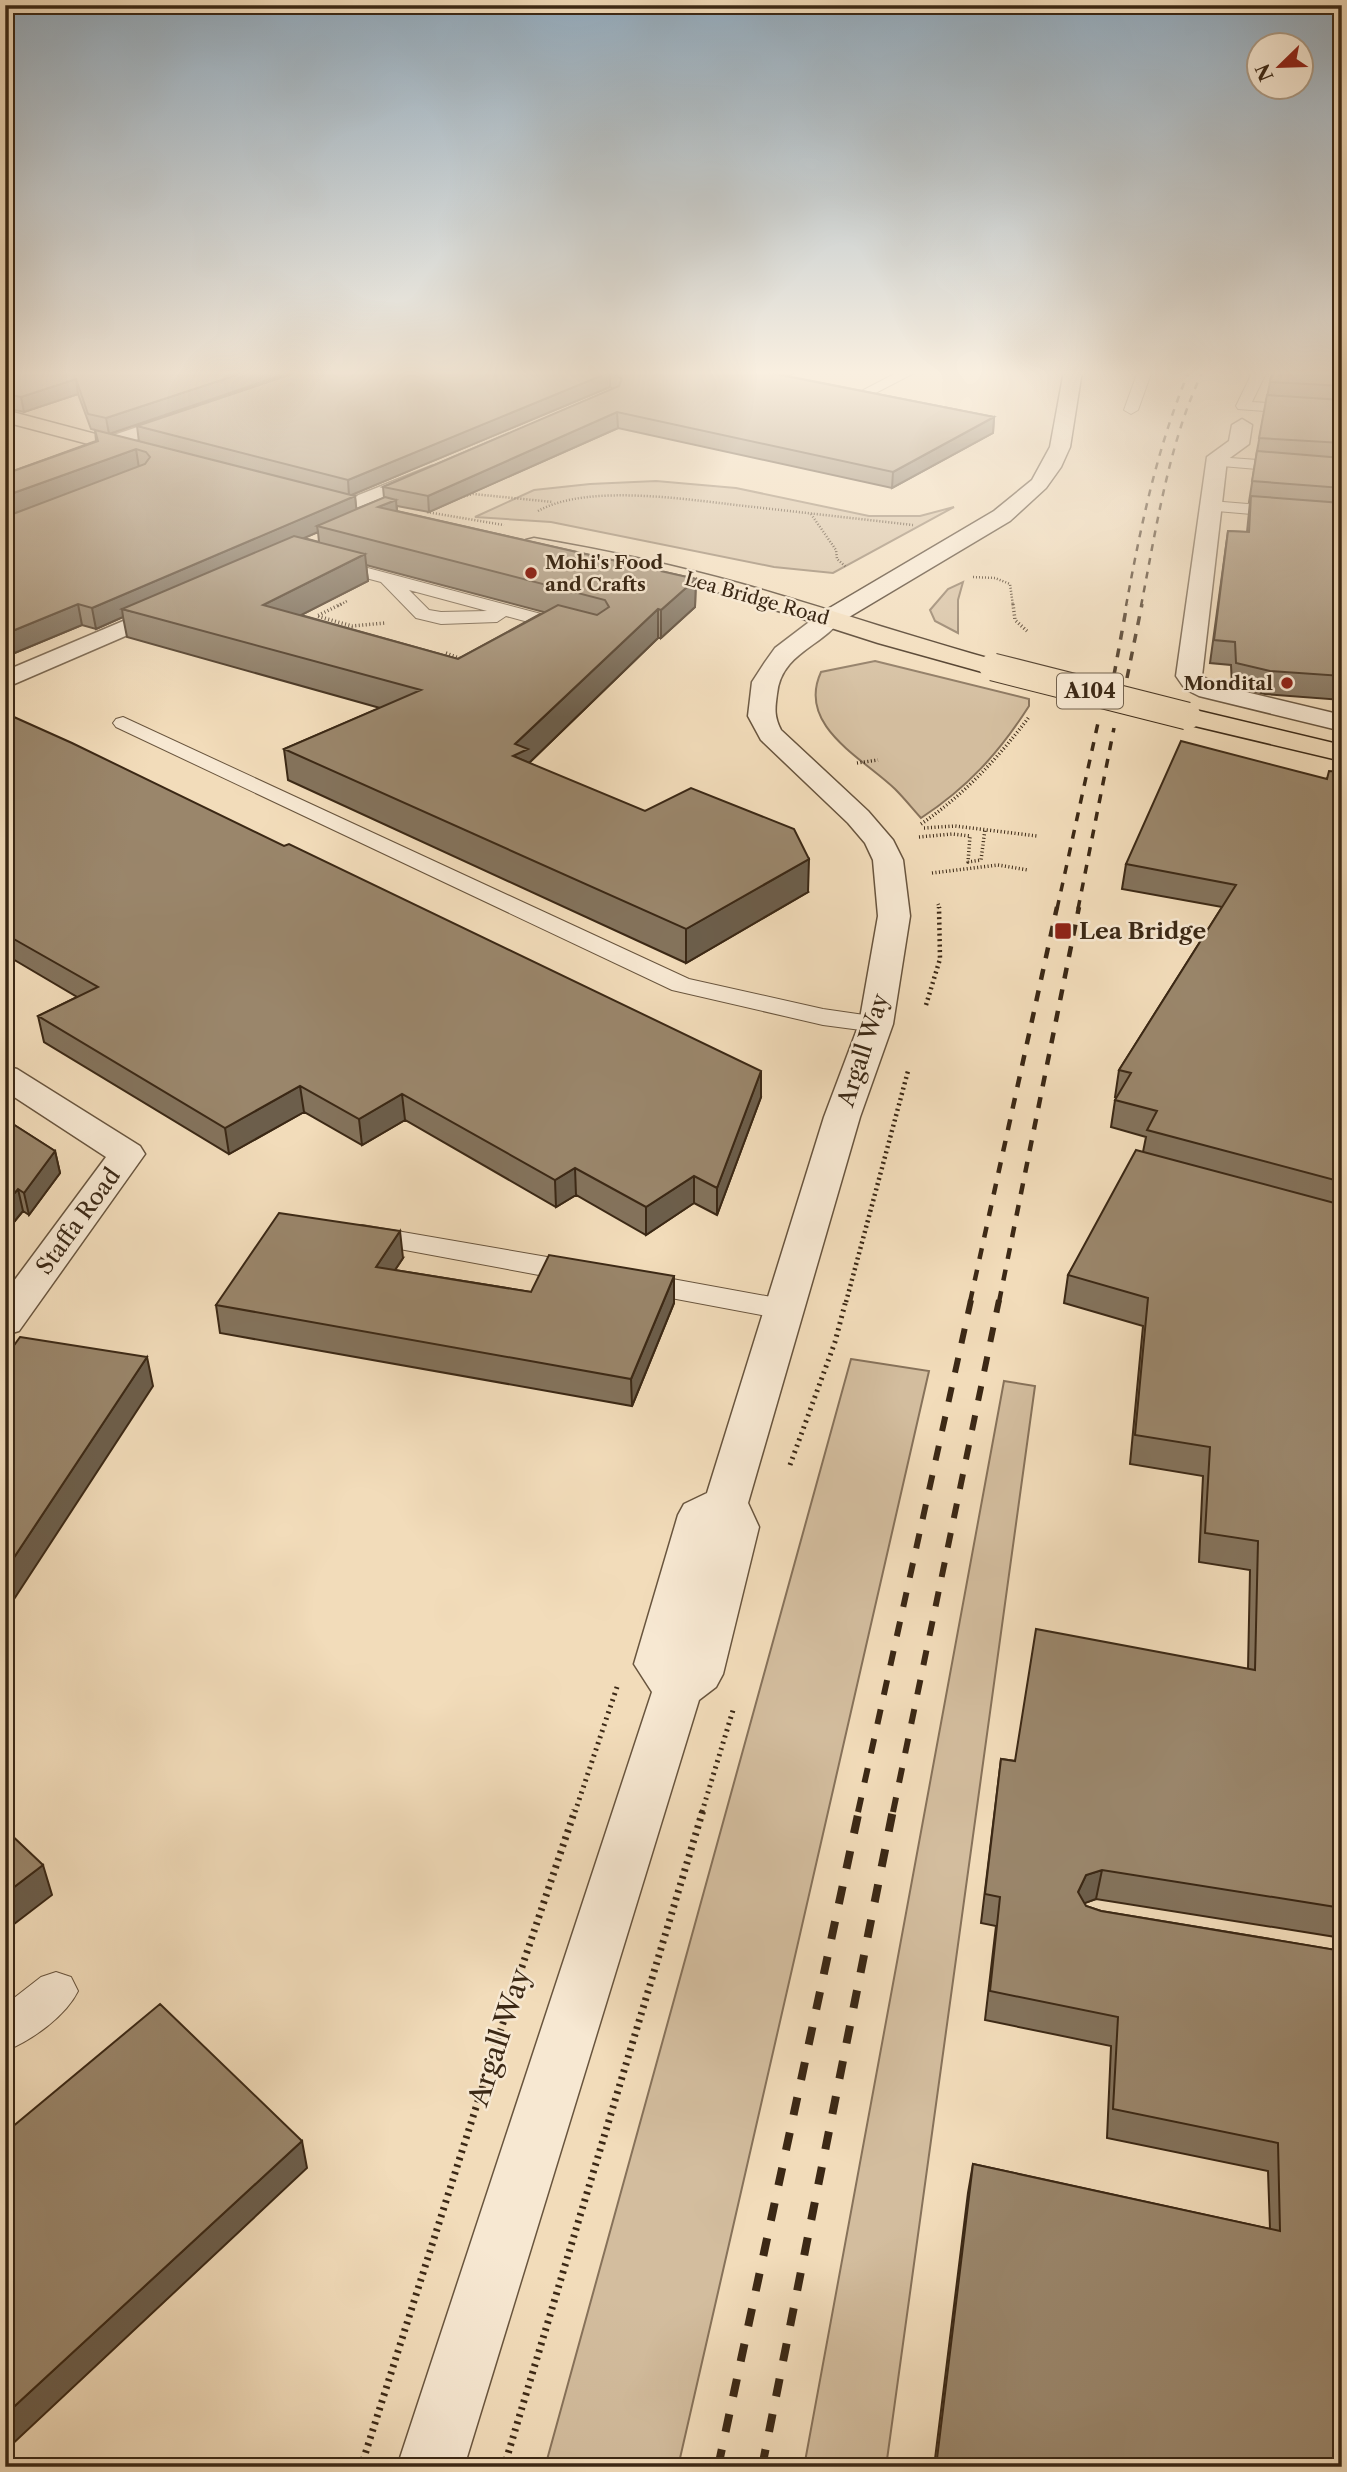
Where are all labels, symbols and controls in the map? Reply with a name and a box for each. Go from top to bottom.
north arrow [1246,32,1316,102]
text: N [1251,60,1279,85]
place label: Mohi's Food and Crafts [545,551,663,596]
marker: Mohi's Food and Crafts [523,565,539,581]
street label: Lea Bridge Road [682,567,832,630]
place label: Mondital [1183,672,1273,695]
road number: A104 [1057,674,1123,708]
marker: Mondital [1279,675,1295,691]
place label: Lea Bridge [1079,917,1206,945]
marker: Lea Bridge [1053,921,1073,941]
street label: Argall Way [831,990,894,1111]
street label: Staffa Road [30,1162,126,1280]
street label: Argall Way [460,1964,537,2111]

